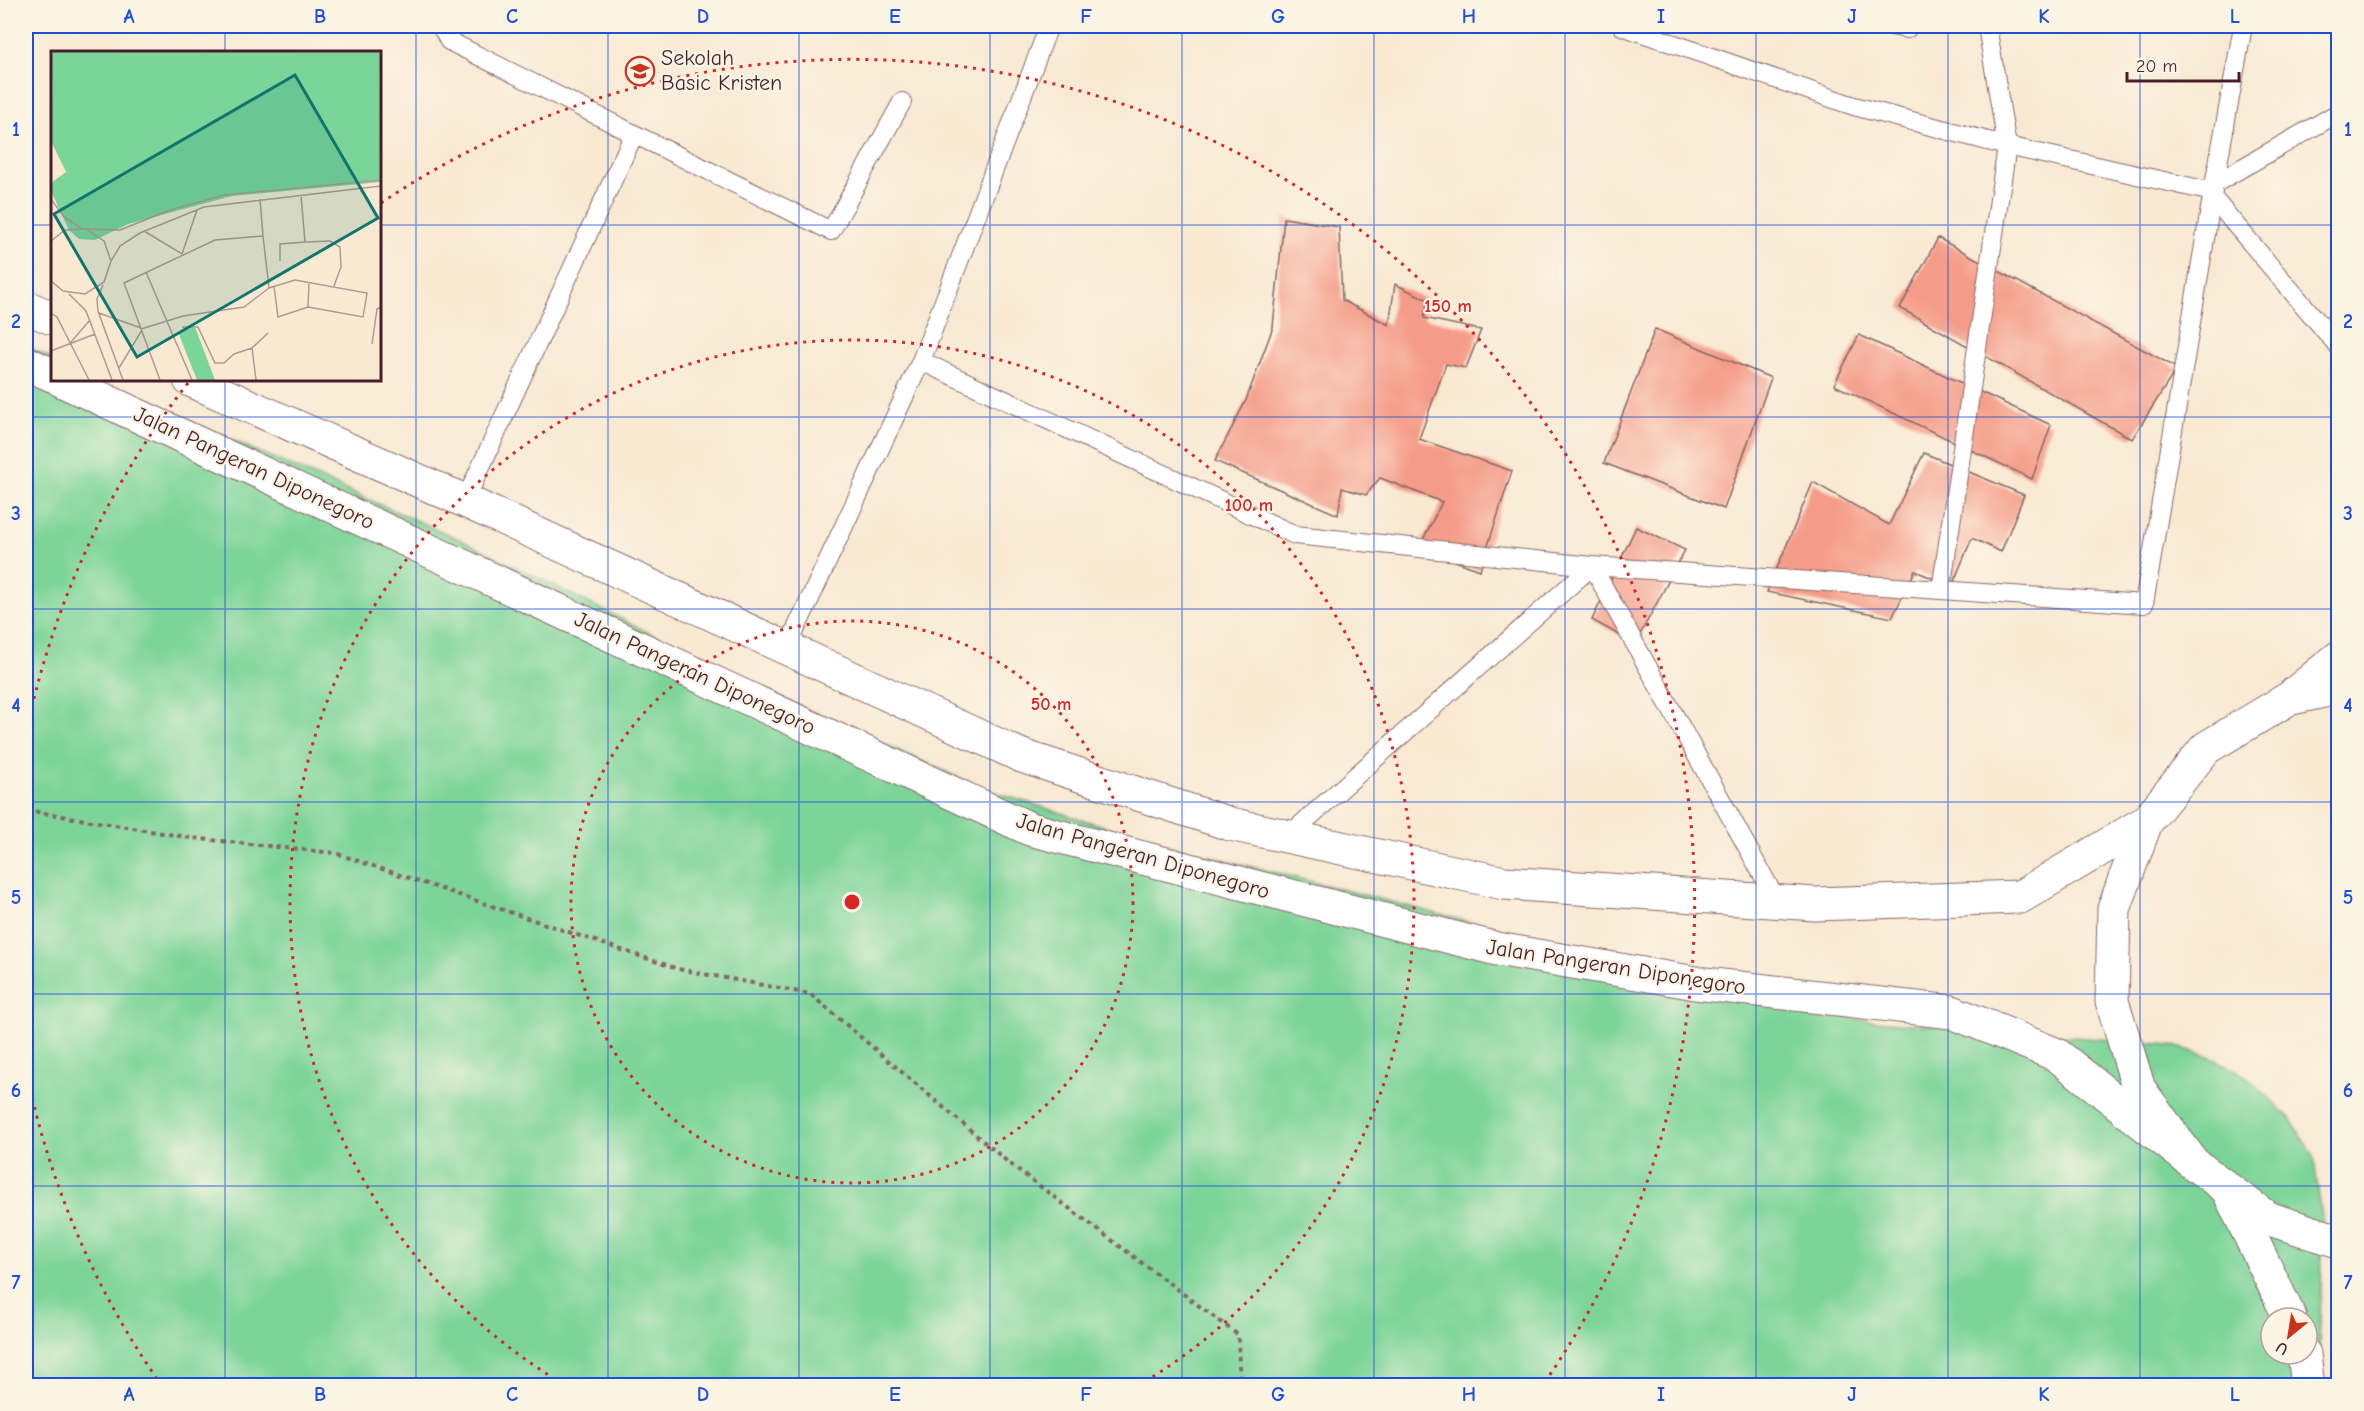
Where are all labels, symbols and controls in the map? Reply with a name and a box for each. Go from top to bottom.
text: A [123,5,135,28]
text: B [314,5,326,28]
text: C [506,5,518,28]
text: D [697,5,709,28]
text: E [889,5,901,28]
text: F [1080,5,1092,28]
text: G [1271,5,1285,28]
text: H [1462,5,1476,28]
text: I [1657,5,1665,28]
text: J [1847,5,1857,28]
text: K [2038,5,2050,28]
text: L [2230,5,2240,28]
place label: Sekolah Basic Kristen [661,45,782,96]
scale bar [2127,45,2240,83]
inset map [51,51,381,381]
school or university icon: Sekolah Basic Kristen [624,55,656,87]
text: 20 m [2136,56,2177,77]
text: 1 [12,118,20,141]
text: 1 [2344,118,2352,141]
text: 150 m [1424,296,1472,317]
text: 2 [11,310,21,333]
text: 2 [2343,310,2353,333]
street label: Jalan Pangeran Diponegoro [130,401,378,535]
text: 100 m [1225,495,1273,516]
text: 3 [11,502,21,525]
text: 3 [2343,502,2353,525]
street label: Jalan Pangeran Diponegoro [571,606,819,740]
text: 4 [11,694,21,717]
text: 50 m [1031,694,1071,715]
text: 4 [2343,694,2353,717]
street label: Jalan Pangeran Diponegoro [1013,807,1273,905]
text: 5 [11,886,21,909]
text: 5 [2343,886,2353,909]
centre of rings [842,892,862,912]
street label: Jalan Pangeran Diponegoro [1484,934,1748,1000]
text: 6 [11,1079,21,1102]
text: 6 [2343,1079,2353,1102]
text: 7 [12,1271,21,1294]
text: 7 [2344,1271,2353,1294]
north arrow [2259,1306,2319,1366]
text: U [2273,1338,2291,1359]
text: A [123,1383,135,1406]
text: B [314,1383,326,1406]
text: C [506,1383,518,1406]
text: D [697,1383,709,1406]
text: E [889,1383,901,1406]
text: F [1080,1383,1092,1406]
text: G [1271,1383,1285,1406]
text: H [1462,1383,1476,1406]
text: I [1657,1383,1665,1406]
text: J [1847,1383,1857,1406]
text: K [2038,1383,2050,1406]
text: L [2230,1383,2240,1406]

